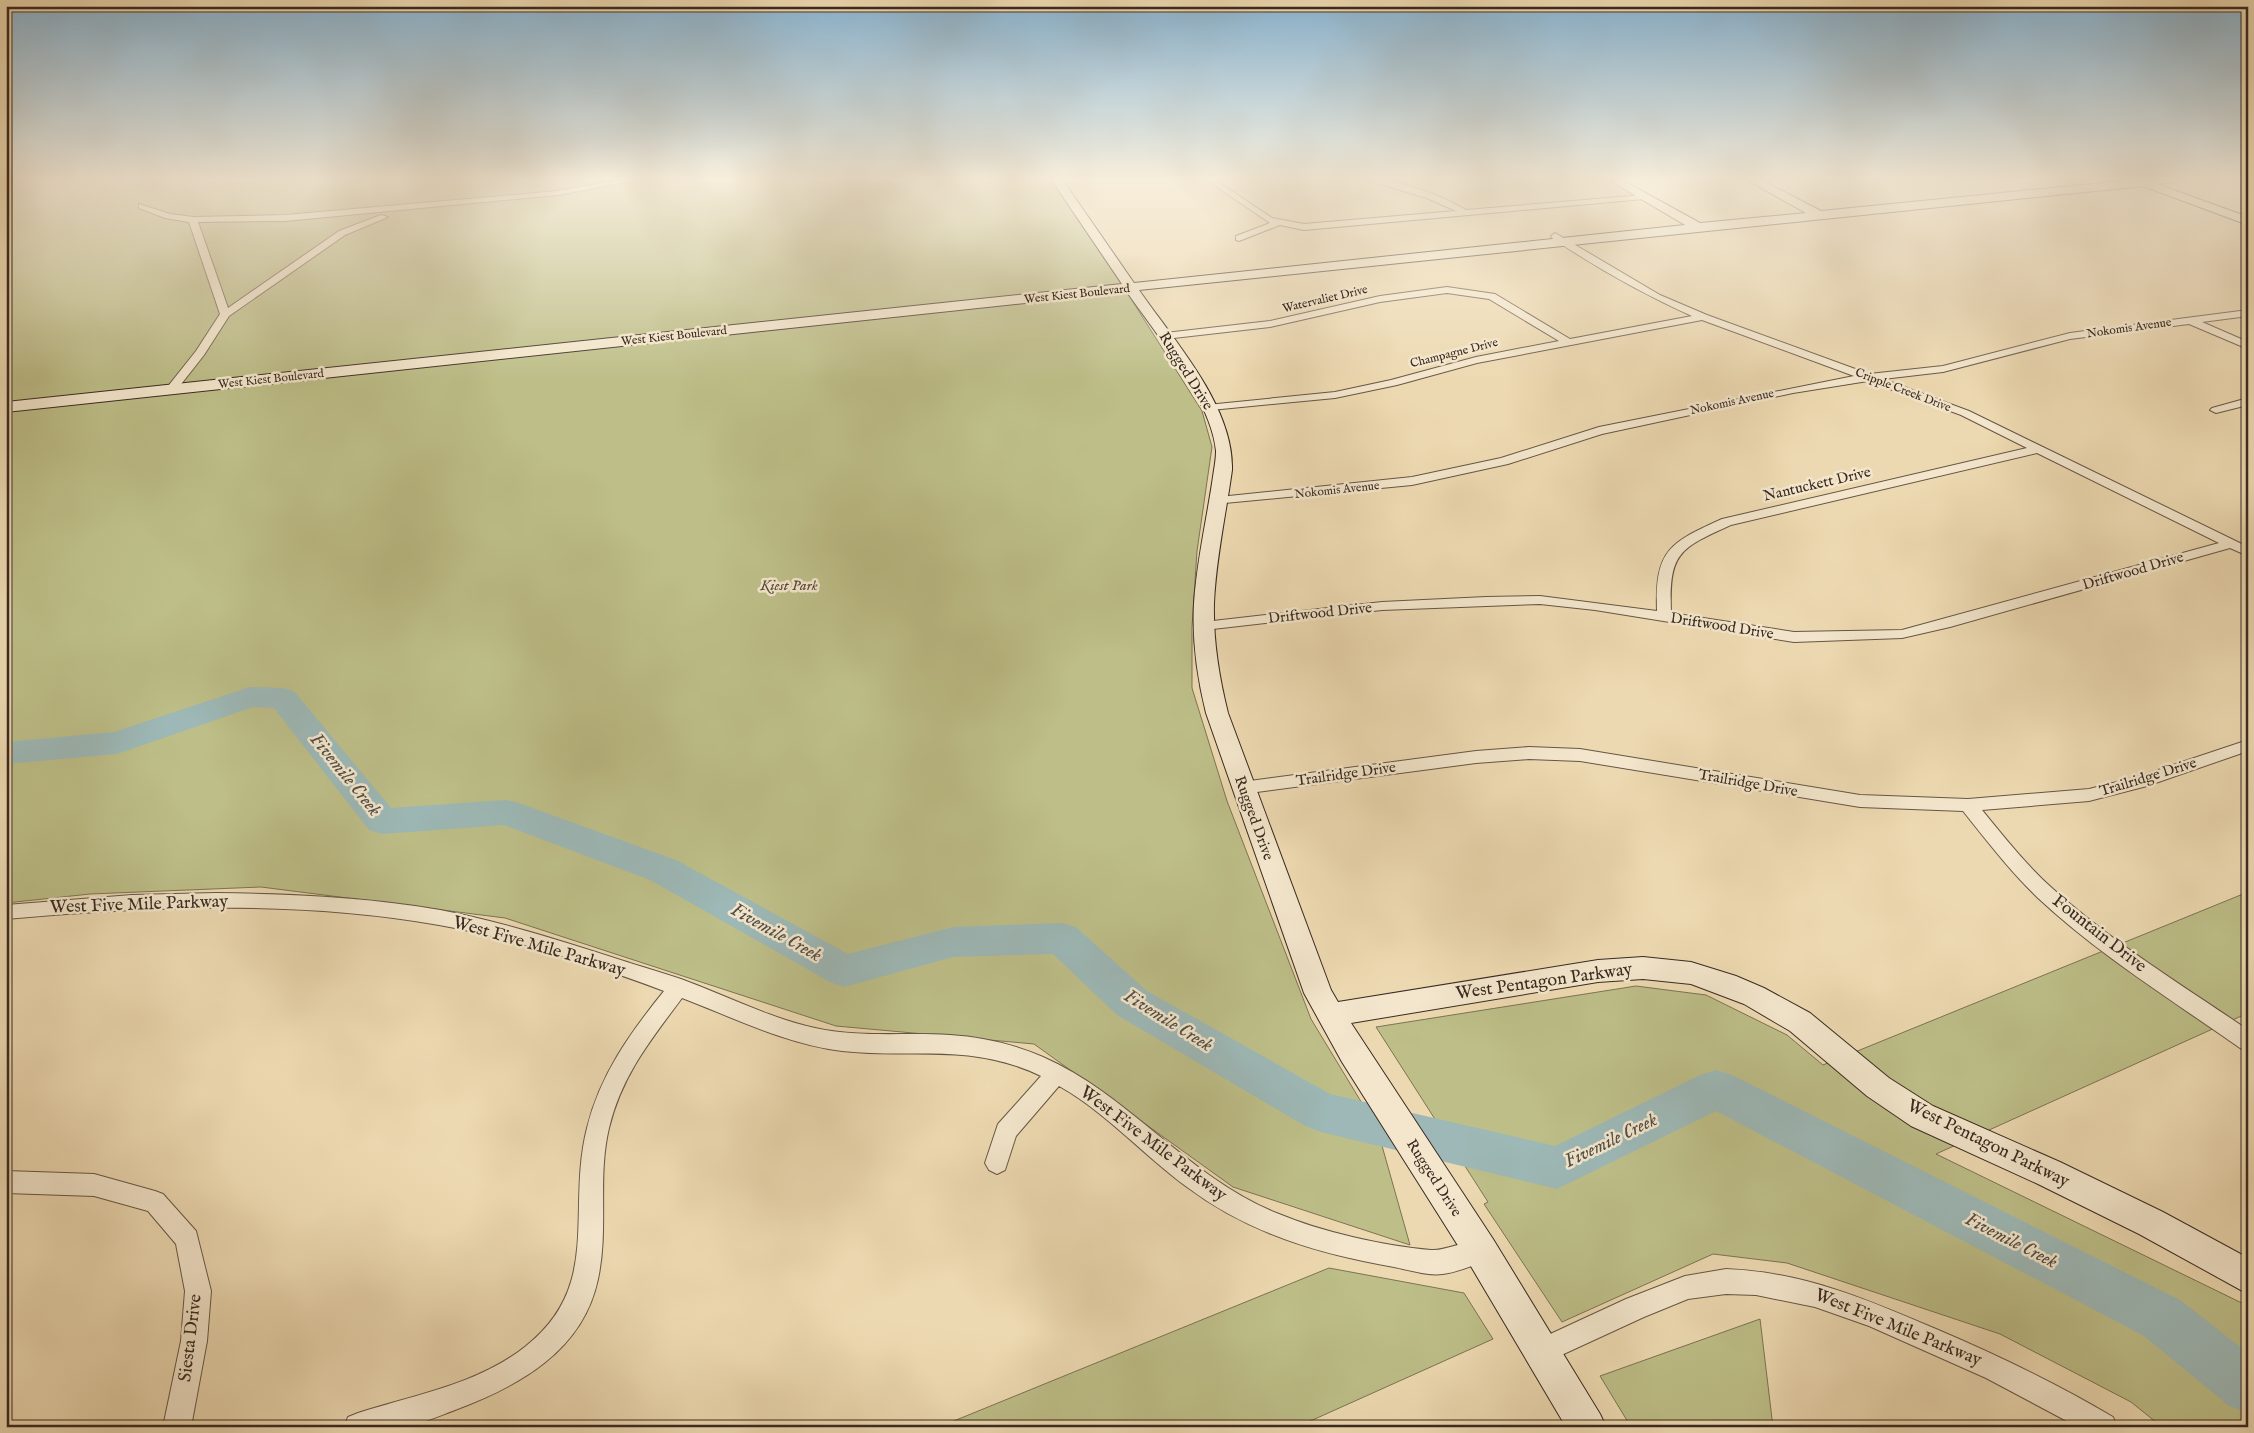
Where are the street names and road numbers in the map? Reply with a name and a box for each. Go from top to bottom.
street label: West Kiest Boulevard [1023,281,1131,307]
street label: Watervaliet Drive [1281,282,1370,316]
street label: Nokomis Avenue [2086,315,2173,341]
street label: West Kiest Boulevard [620,323,728,349]
street label: Rugged Drive [1154,328,1218,414]
street label: Champagne Drive [1408,335,1500,372]
street label: Cripple Creek Drive [1853,365,1953,416]
street label: West Kiest Boulevard [217,366,325,392]
street label: Nokomis Avenue [1689,386,1776,418]
street label: Nantuckett Drive [1761,462,1873,506]
street label: Nokomis Avenue [1294,478,1381,502]
street label: Driftwood Drive [2080,547,2186,595]
street label: Driftwood Drive [1267,598,1373,628]
street label: Driftwood Drive [1669,608,1775,644]
street label: Trailridge Drive [2097,753,2199,801]
street label: Trailridge Drive [1295,758,1397,790]
street label: Trailridge Drive [1697,765,1799,801]
street label: Rugged Drive [1230,773,1278,863]
street label: West Five Mile Parkway [49,890,229,920]
street label: Fountain Drive [2047,890,2151,978]
street label: West Five Mile Parkway [450,911,628,983]
street label: West Pentagon Parkway [1454,958,1634,1006]
street label: West Five Mile Parkway [1075,1081,1231,1207]
street label: West Pentagon Parkway [1903,1095,2073,1193]
street label: Rugged Drive [1402,1136,1466,1220]
street label: West Five Mile Parkway [1811,1284,1985,1372]
street label: Siesta Drive [174,1293,208,1383]

